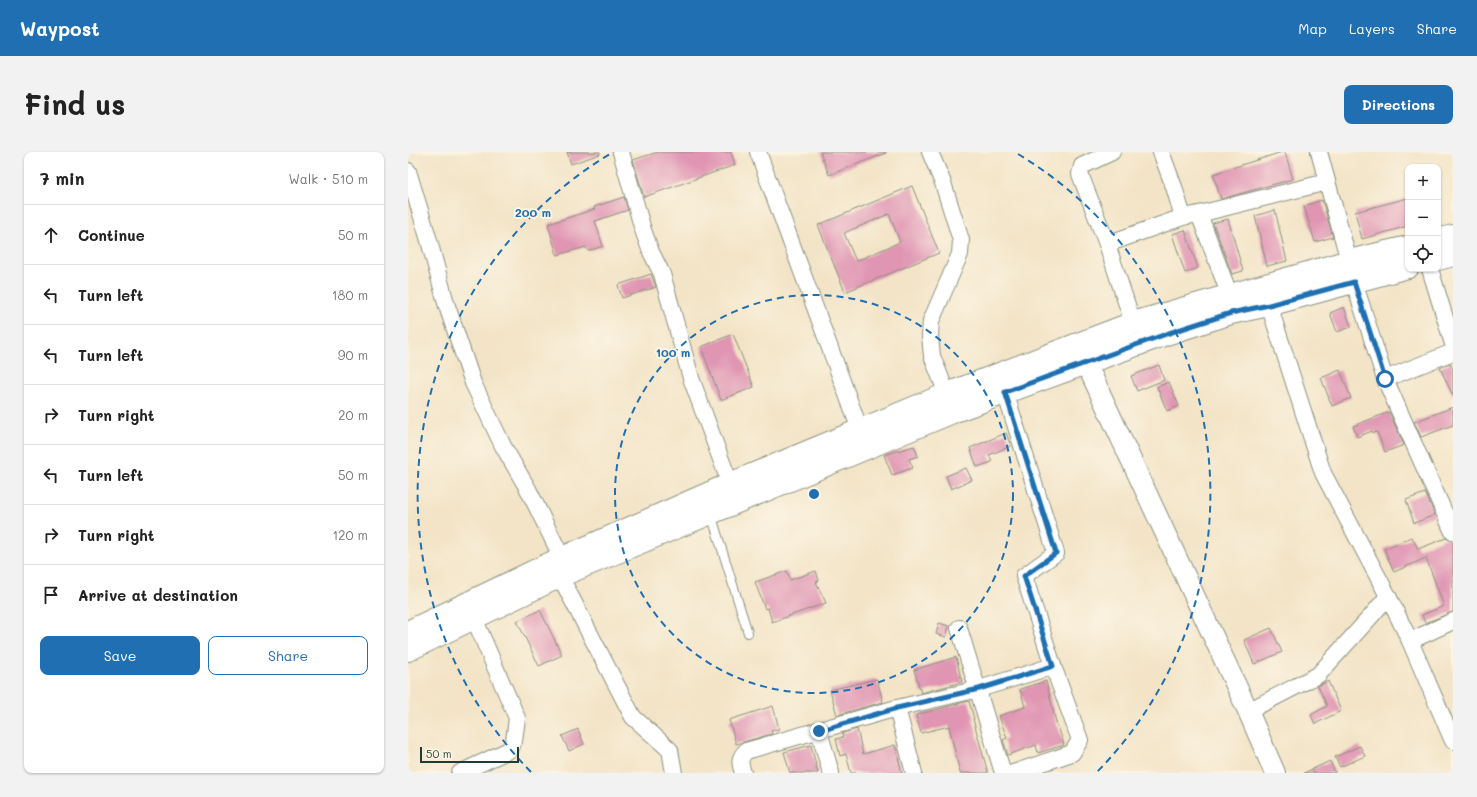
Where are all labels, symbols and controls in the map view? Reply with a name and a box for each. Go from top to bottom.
text: Waypost [20,16,100,41]
text: Map [1298,19,1327,38]
text: Layers [1349,19,1395,38]
text: Share [1417,19,1457,38]
button: Directions [1344,85,1453,124]
text: Find us [24,86,125,122]
map controls [1405,164,1441,272]
button: + [1405,164,1441,200]
text: 7 min [40,167,85,189]
text: Walk · 510 m [288,170,368,187]
button: − [1405,200,1441,236]
text: 200 m [515,204,551,220]
icon: ahead [40,224,62,246]
text: Continue [78,225,145,245]
text: 50 m [338,226,368,243]
button: locate [1405,236,1441,272]
icon: left [40,284,62,306]
text: Turn left [78,285,143,305]
text: 180 m [332,286,368,303]
icon: left [40,344,62,366]
text: 100 m [656,344,690,360]
text: Turn left [78,345,143,365]
text: 90 m [338,346,368,363]
route start [1376,370,1394,388]
icon: right [40,404,62,426]
text: Turn right [78,405,155,425]
text: 20 m [338,406,368,423]
icon: left [40,464,62,486]
text: Turn left [78,465,143,485]
text: 50 m [338,466,368,483]
centre of rings [807,487,821,501]
icon: right [40,524,62,546]
text: Turn right [78,525,155,545]
text: 120 m [332,526,368,543]
icon: arrive [40,584,62,606]
text: Arrive at destination [78,585,238,605]
button: Save [40,636,200,675]
button: Share [208,636,368,675]
route end [810,722,828,740]
scale bar [420,745,519,764]
text: 50 m [426,746,452,761]

